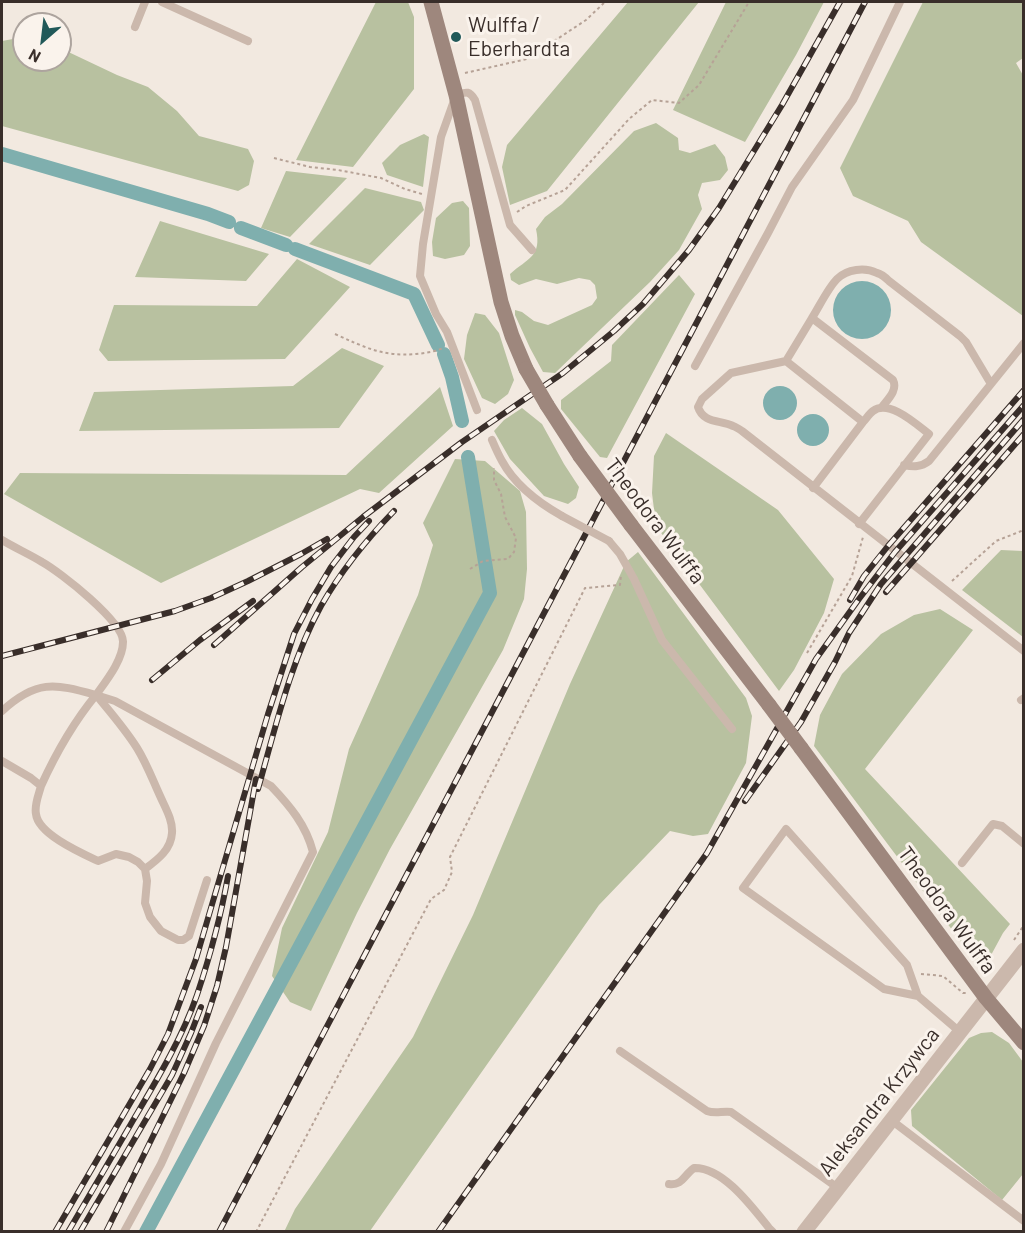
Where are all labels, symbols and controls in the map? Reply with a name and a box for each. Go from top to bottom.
north arrow [12,12,72,72]
place label: Wulffa / Eberhardta [468,12,570,62]
marker: Wulffa / Eberhardta [449,30,463,44]
text: N [25,46,43,67]
street label: Theodora Wulffa [600,453,710,589]
street label: Theodora Wulffa [892,842,1002,978]
street label: Aleksandra Krzywca [813,1023,945,1181]

